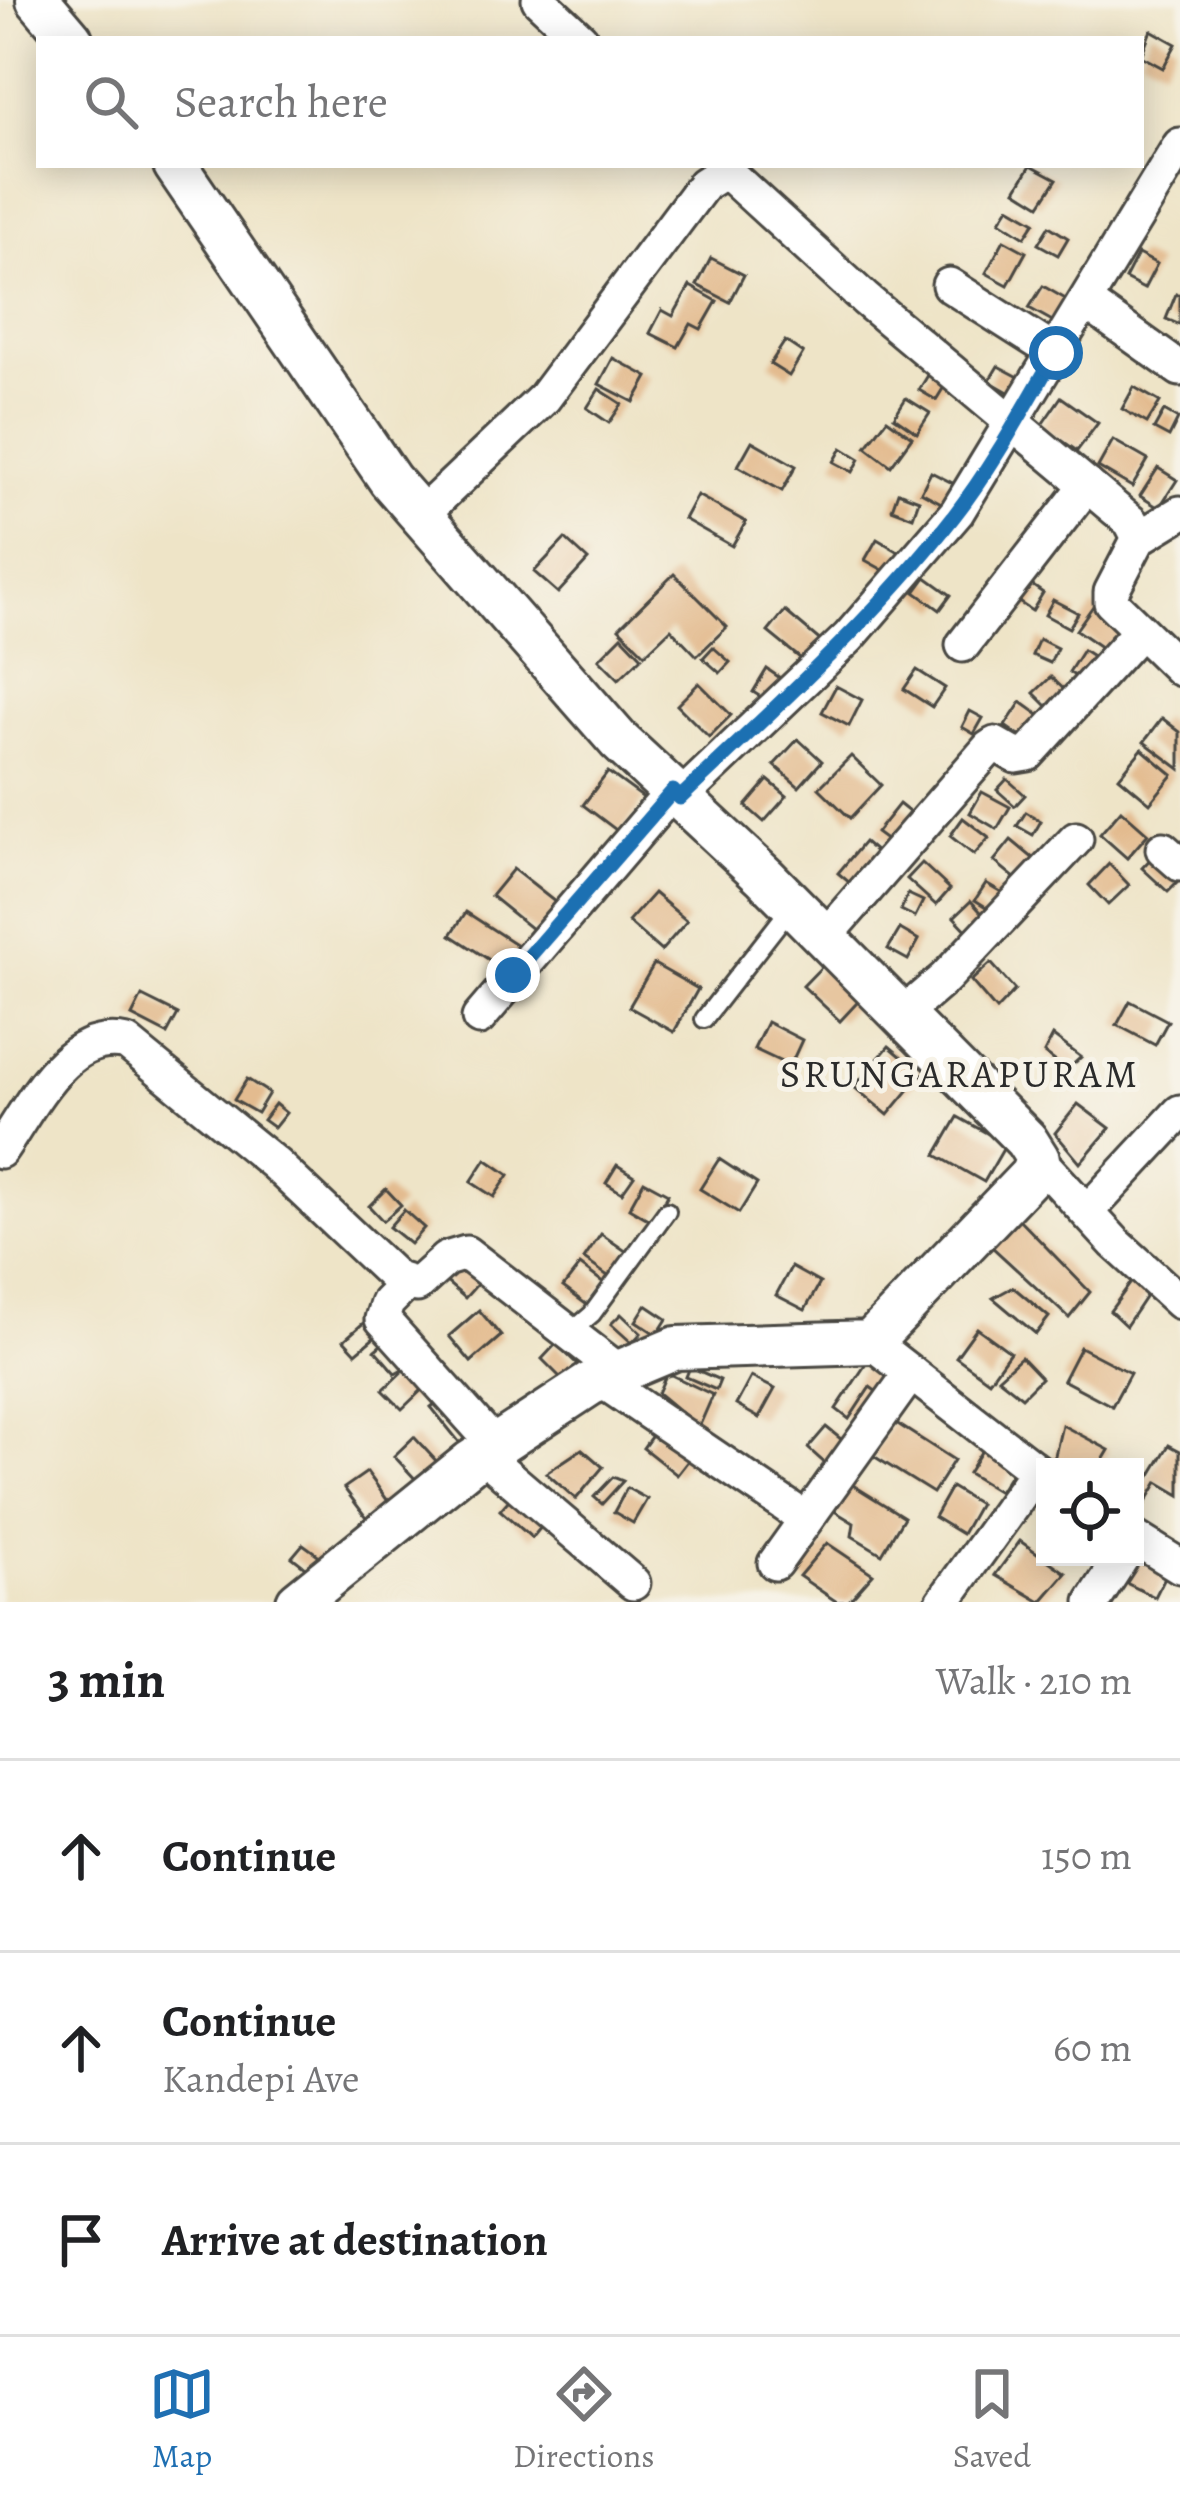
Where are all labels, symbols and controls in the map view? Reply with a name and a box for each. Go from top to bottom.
search box [36,36,1144,168]
icon: search [78,69,144,135]
text: Search here [174,71,388,133]
route start [1029,326,1083,380]
route end [486,948,540,1002]
district label: SRUNGARAPURAM [780,1047,1140,1100]
map controls [1036,1458,1144,1566]
button: locate [1036,1458,1144,1566]
text: 3 min [48,1645,165,1715]
text: Walk · 210 m [936,1654,1132,1707]
icon: ahead [48,1823,114,1889]
text: Continue [162,1825,336,1887]
text: 150 m [1041,1829,1132,1882]
text: Continue [162,1990,336,2052]
icon: ahead [48,2015,114,2081]
text: 60 m [1053,2021,1132,2074]
text: Kandepi Ave [162,2052,360,2105]
icon: arrive [48,2207,114,2273]
text: Arrive at destination [162,2209,548,2271]
tab: Map [149,2361,215,2478]
tab: Directions [513,2361,655,2478]
tab: Saved [953,2361,1031,2478]

